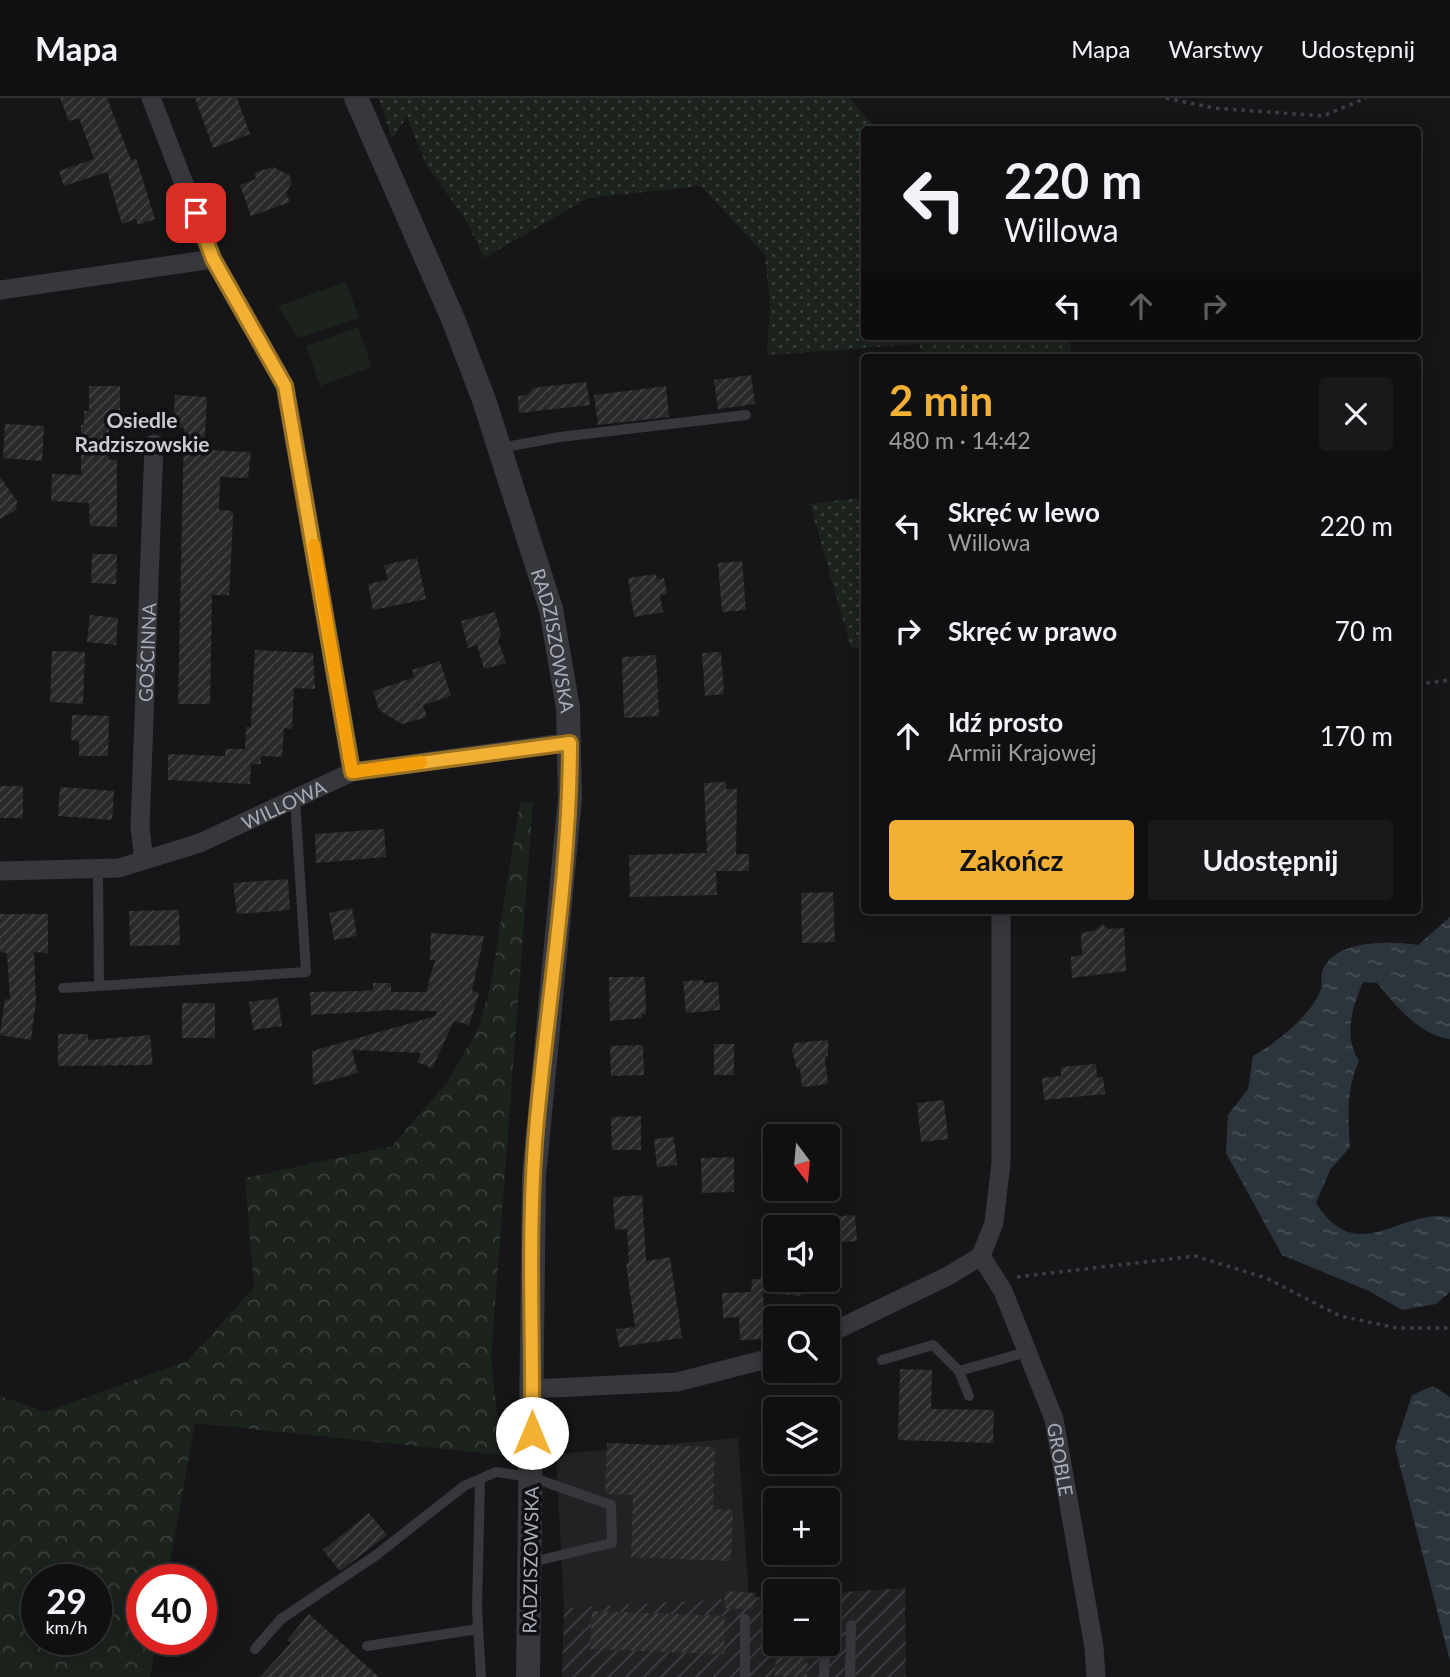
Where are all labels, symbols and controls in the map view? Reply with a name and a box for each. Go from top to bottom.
text: Mapa [35,28,118,68]
text: Mapa [1071,34,1130,63]
text: Warstwy [1168,34,1263,63]
text: Udostępnij [1301,34,1415,63]
text: 220 m [1004,151,1142,209]
icon: left [889,154,980,245]
pin [166,183,226,243]
icon: arrive [177,194,215,232]
text: Willowa [1004,210,1119,249]
icon: left [1049,287,1087,325]
icon: ahead [1122,287,1160,325]
icon: right [1195,287,1233,325]
text: 2 min [889,375,993,425]
button: close [1319,377,1393,451]
district label: Osiedle Radziszowskie [74,407,210,456]
text: 480 m · 14:42 [889,426,1031,454]
text: Skręć w lewo [948,496,1100,528]
icon: left [889,507,927,545]
text: 220 m [1320,510,1393,542]
text: Willowa [948,528,1030,556]
street label: RADZISZOWSKA [527,565,580,715]
street label: GOŚCINNA [133,602,160,702]
icon: right [889,612,927,650]
text: Skręć w prawo [948,615,1117,647]
text: 70 m [1335,615,1393,647]
text: Idź prosto [948,706,1063,738]
icon: ahead [889,717,927,755]
text: 170 m [1320,720,1393,752]
text: Armii Krajowej [948,738,1097,766]
street label: WILLOWA [238,774,330,834]
button: Zakończ [889,820,1134,900]
button: Udostępnij [1148,820,1393,900]
north arrow [763,1124,840,1200]
map controls [763,1124,840,1656]
button: sound [763,1215,840,1292]
button: search [763,1306,840,1383]
position arrow [495,1396,569,1470]
button: layers [763,1397,840,1474]
street label: GROBLE [1043,1421,1079,1498]
street label: RADZISZOWSKA [517,1486,543,1634]
button: + [763,1488,840,1565]
speed limit sign: 40 [126,1564,217,1655]
text: 29 [46,1579,87,1621]
button: − [763,1579,840,1656]
text: km/h [45,1616,88,1638]

